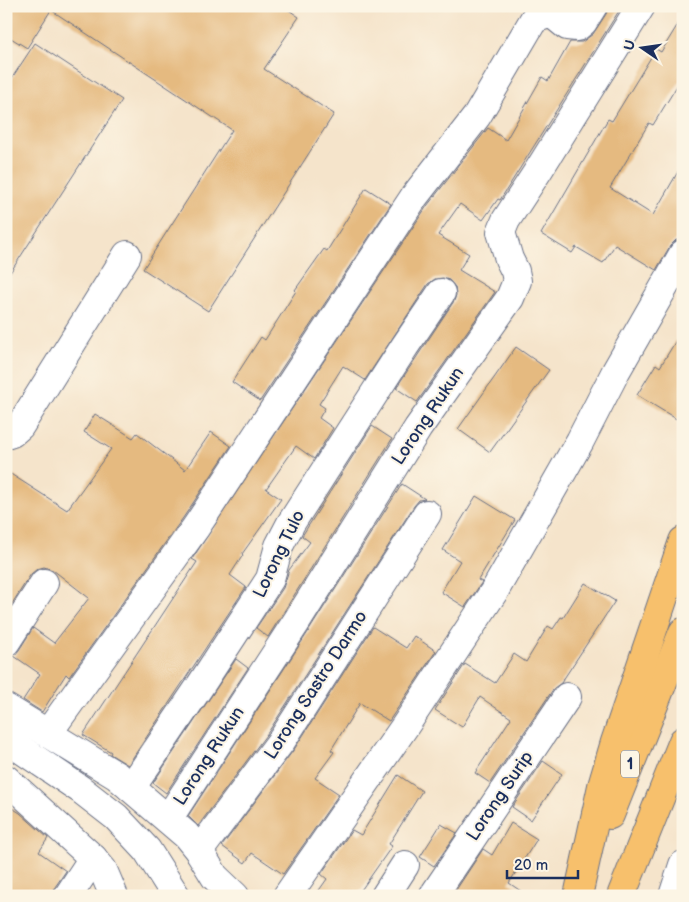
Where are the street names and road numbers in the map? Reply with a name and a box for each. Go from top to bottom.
street label: Lorong Rukun [388,363,468,469]
street label: Lorong Tulo [249,507,309,601]
street label: Lorong Sastro Darmo [260,607,372,763]
street label: Lorong Rukun [169,703,249,809]
street label: Lorong Surip [462,747,538,845]
road number: 1 [621,751,639,778]

